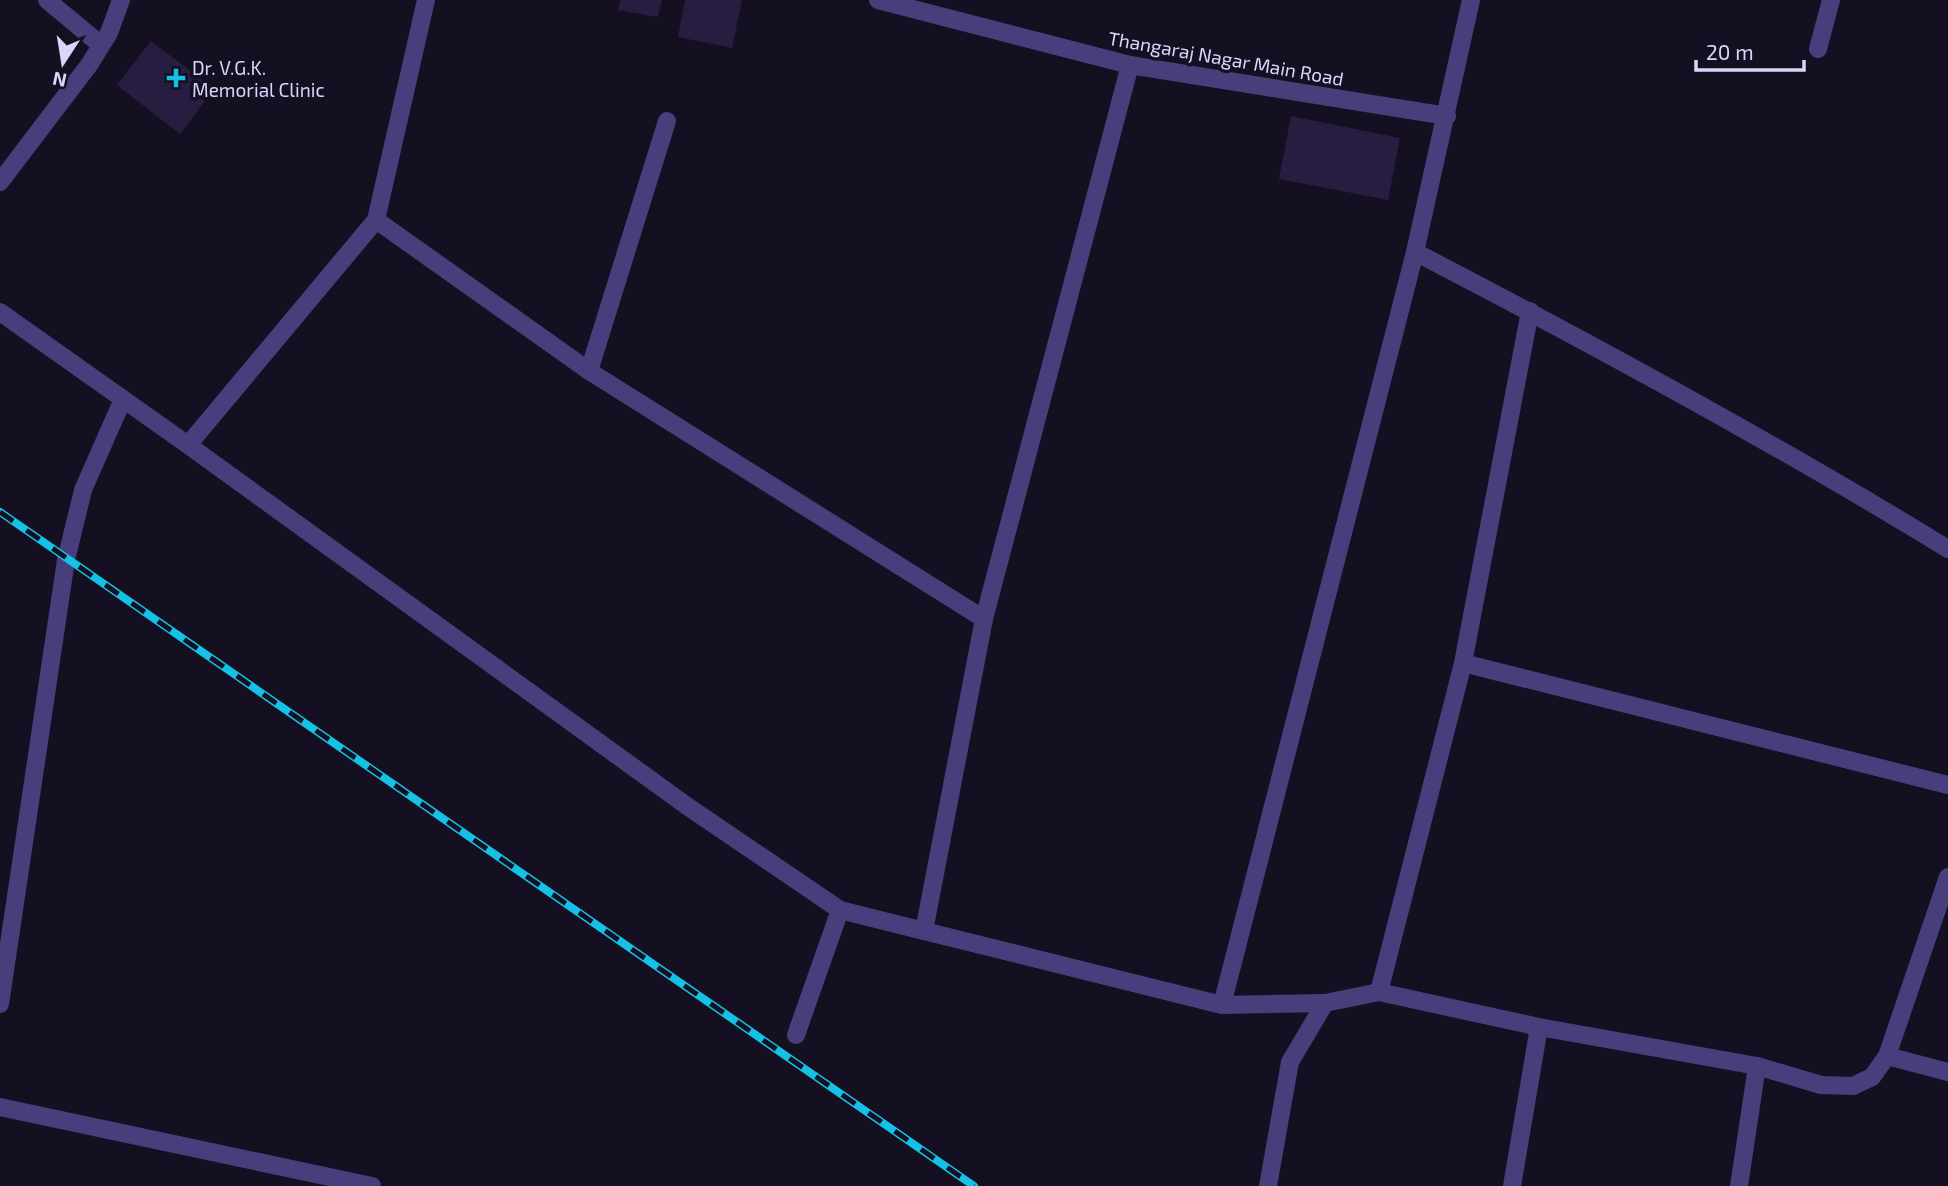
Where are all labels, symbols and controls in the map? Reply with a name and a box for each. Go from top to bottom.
street label: Thangaraj Nagar Main Road [1107,26,1345,90]
north arrow [28,28,98,98]
scale bar [1696,28,1804,72]
text: 20 m [1706,39,1754,64]
place label: Dr. V.G.K. Memorial Clinic [192,56,325,101]
text: N [50,67,68,93]
marker: Dr. V.G.K. Memorial Clinic [166,68,186,88]

